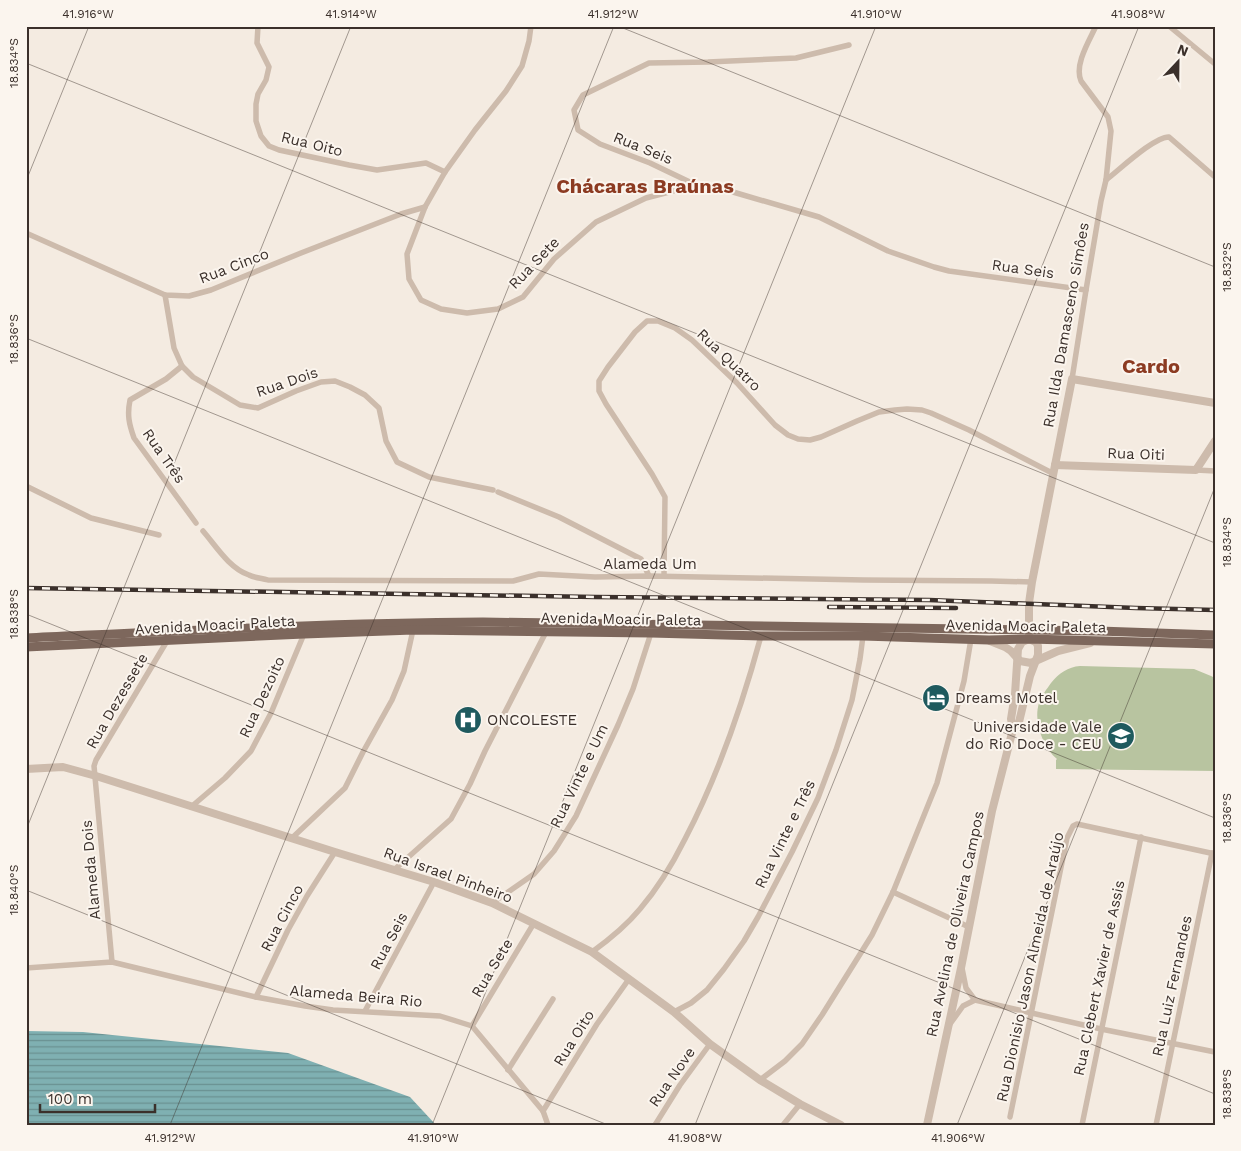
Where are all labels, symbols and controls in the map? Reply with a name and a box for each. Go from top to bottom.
text: 41.916°W [62,7,114,21]
text: 41.914°W [325,7,377,21]
text: 41.912°W [587,7,639,21]
text: 41.910°W [850,7,902,21]
text: 41.908°W [1111,7,1166,21]
text: 18.834°S [7,38,21,88]
north arrow [1154,38,1204,88]
text: N [1175,41,1191,59]
street label: Rua Oito [279,128,345,160]
street label: Rua Seis [611,128,675,168]
district label: Chácaras Braúnas [556,174,734,198]
street label: Rua Ilda Damasceno Simôes [1039,221,1093,429]
street label: Rua Sete [505,233,563,293]
text: 18.832°S [1220,242,1234,292]
street label: Rua Cinco [197,244,271,288]
street label: Rua Seis [991,256,1055,282]
text: 18.836°S [7,314,21,364]
street label: Rua Quatro [693,325,765,395]
district label: Cardo [1122,354,1180,378]
street label: Rua Dois [254,363,320,401]
street label: Rua Três [139,425,189,487]
street label: Rua Oiti [1107,444,1165,464]
text: 18.834°S [1220,517,1234,567]
street label: Alameda Um [603,555,697,573]
text: 18.838°S [7,589,21,639]
street label: Avenida Moacir Paleta [541,609,702,629]
street label: Avenida Moacir Paleta [134,612,296,638]
street label: Avenida Moacir Paleta [946,616,1107,636]
street label: Rua Dezessete [82,650,152,752]
street label: Rua Dezoito [235,653,289,741]
hotel icon: Dreams Motel [921,683,951,713]
place label: Dreams Motel [955,689,1058,707]
hospital icon: ONCOLESTE [453,705,483,735]
place label: ONCOLESTE [487,711,577,729]
place label: Universidade Vale do Rio Doce - CEU [965,718,1102,753]
street label: Rua Vinte e Um [546,721,612,831]
school or university icon: Universidade Vale do Rio Doce - CEU [1106,721,1136,751]
street label: Rua Vinte e Três [751,777,819,891]
text: 18.836°S [1220,793,1234,843]
street label: Rua Avelina de Oliveira Campos [922,809,988,1039]
street label: Alameda Dois [78,819,104,921]
street label: Rua Dionisio Jason Almeida de Araújo [993,830,1067,1104]
street label: Rua Israel Pinheiro [381,843,515,907]
text: 18.840°S [7,865,21,915]
street label: Rua Clebert Xavier de Assis [1069,879,1129,1077]
street label: Rua Cinco [257,881,307,955]
street label: Rua Seis [366,909,412,973]
street label: Rua Luiz Fernandes [1148,914,1196,1058]
street label: Rua Sete [467,935,517,1001]
street label: Alameda Beira Rio [289,981,423,1011]
street label: Rua Oito [550,1007,598,1069]
street label: Rua Nove [645,1044,699,1110]
text: 18.838°S [1220,1069,1234,1119]
scale bar [40,1081,155,1113]
text: 100 m [48,1090,92,1108]
text: 41.912°W [144,1131,196,1145]
text: 41.910°W [407,1131,459,1145]
text: 41.908°W [668,1131,723,1145]
text: 41.906°W [931,1131,986,1145]

